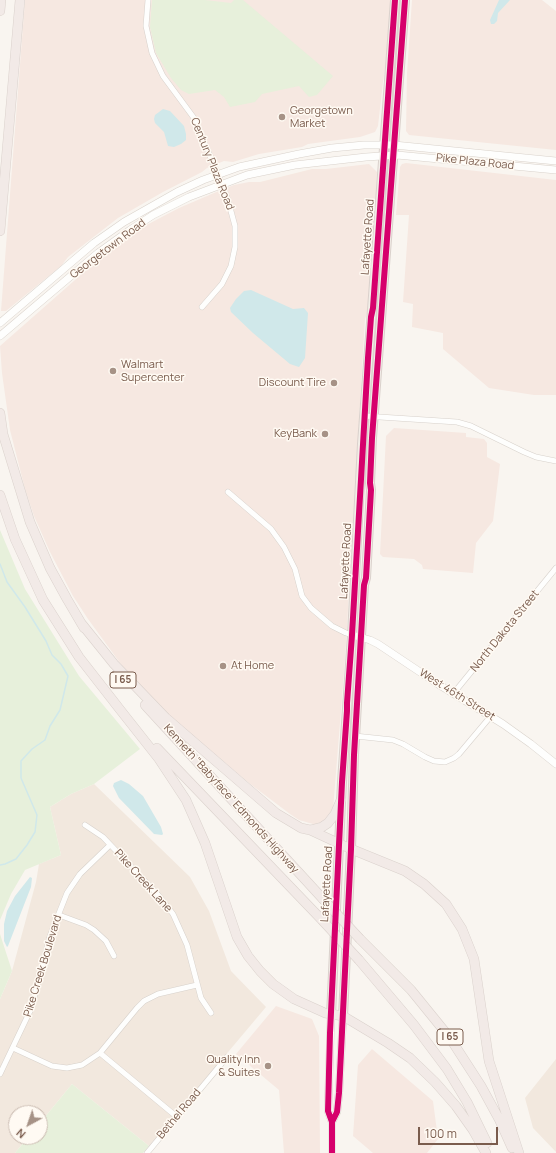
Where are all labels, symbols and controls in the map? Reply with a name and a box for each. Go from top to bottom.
place label: Georgetown Market [290,104,353,130]
marker: Georgetown Market [277,112,287,122]
street label: Century Plaza Road [187,116,237,212]
street label: Pike Plaza Road [435,151,515,173]
street label: Lafayette Road [359,199,377,275]
street label: Georgetown Road [68,216,148,282]
place label: Walmart Supercenter [121,358,184,384]
marker: Walmart Supercenter [108,366,118,376]
place label: Discount Tire [259,376,326,390]
marker: Discount Tire [329,378,339,388]
place label: KeyBank [274,427,317,441]
marker: KeyBank [320,429,330,439]
street label: Lafayette Road [337,523,355,599]
street label: North Dakota Street [468,587,542,675]
place label: At Home [231,659,274,673]
marker: At Home [218,661,228,671]
street label: West 46th Street [417,666,497,724]
road number: I 65 [110,672,136,688]
street label: Kenneth "Babyface" Edmonds Highway [161,722,301,876]
street label: Lafayette Road [318,846,336,922]
street label: Pike Creek Lane [111,847,175,915]
street label: Pike Creek Boulevard [21,914,65,1018]
road number: I 65 [437,1029,463,1045]
place label: Quality Inn & Suites [206,1053,260,1079]
marker: Quality Inn & Suites [263,1061,273,1071]
street label: Bethel Road [154,1086,204,1142]
north arrow [8,1105,48,1145]
scale bar [420,1119,500,1145]
text: 100 m [425,1125,457,1142]
text: N [13,1126,28,1142]

